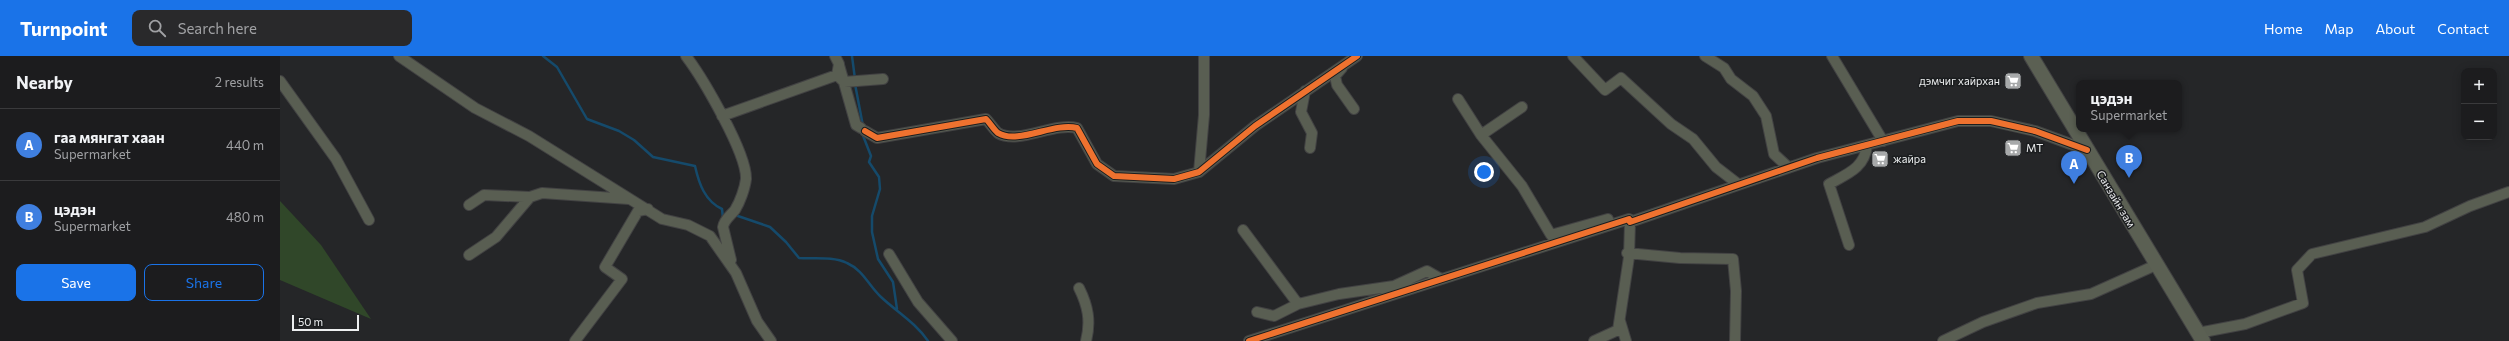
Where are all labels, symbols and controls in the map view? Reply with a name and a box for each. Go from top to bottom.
search box [132,10,412,46]
text: Turnpoint [20,17,108,40]
icon: search [146,17,168,39]
text: Search here [178,19,257,37]
text: Home [2264,20,2303,37]
text: Map [2325,20,2353,37]
text: About [2375,20,2415,37]
text: Contact [2437,20,2489,37]
map controls [2461,68,2497,140]
button: + [2461,68,2497,104]
supermarket icon: дэмчиг хайрхан [2003,71,2023,91]
text: Nearby [16,72,73,93]
text: 2 results [215,74,264,90]
place label: дэмчиг хайрхан [1919,74,2000,87]
popup [2076,80,2182,132]
text: цэдэн [2091,89,2132,107]
button: − [2461,104,2497,140]
text: Supermarket [2091,107,2167,123]
text: гаа мянгат хаан [54,128,165,146]
text: A [24,137,34,153]
text: 440 m [226,137,264,153]
supermarket icon: MT [2003,138,2023,158]
place label: MT [2026,141,2043,154]
pin: B [2116,145,2142,178]
text: Supermarket [54,146,131,162]
supermarket icon: жайра [1870,149,1890,169]
pin: A [2061,151,2087,184]
place label: жайра [1893,152,1926,165]
your location [1474,162,1494,182]
street label: Санзайн зам [2094,168,2139,230]
text: цэдэн [54,200,96,218]
text: B [25,209,33,225]
text: 480 m [226,209,264,225]
text: Supermarket [54,218,131,234]
button: Save [16,264,136,301]
button: Share [144,264,264,301]
scale bar [292,313,359,332]
text: 50 m [298,315,323,328]

